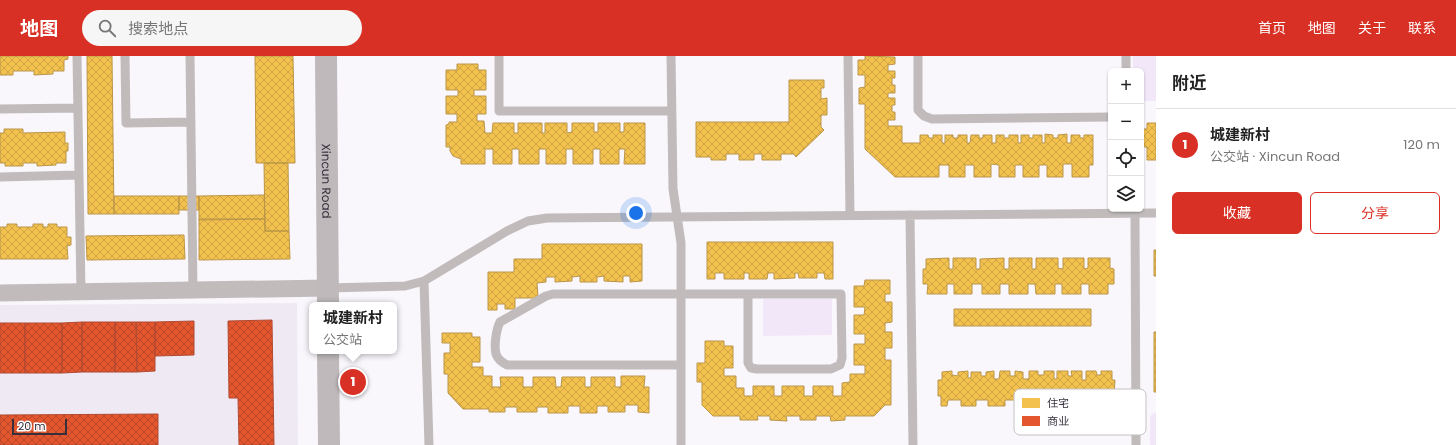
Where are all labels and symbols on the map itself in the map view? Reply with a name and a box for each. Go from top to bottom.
street label: Xincun Road [318,143,336,219]
your location [626,203,646,223]
pin: 1 [340,367,366,397]
legend [1014,389,1146,435]
text: 住宅 [1047,395,1069,411]
text: 商业 [1047,413,1069,429]
scale bar [12,417,67,436]

